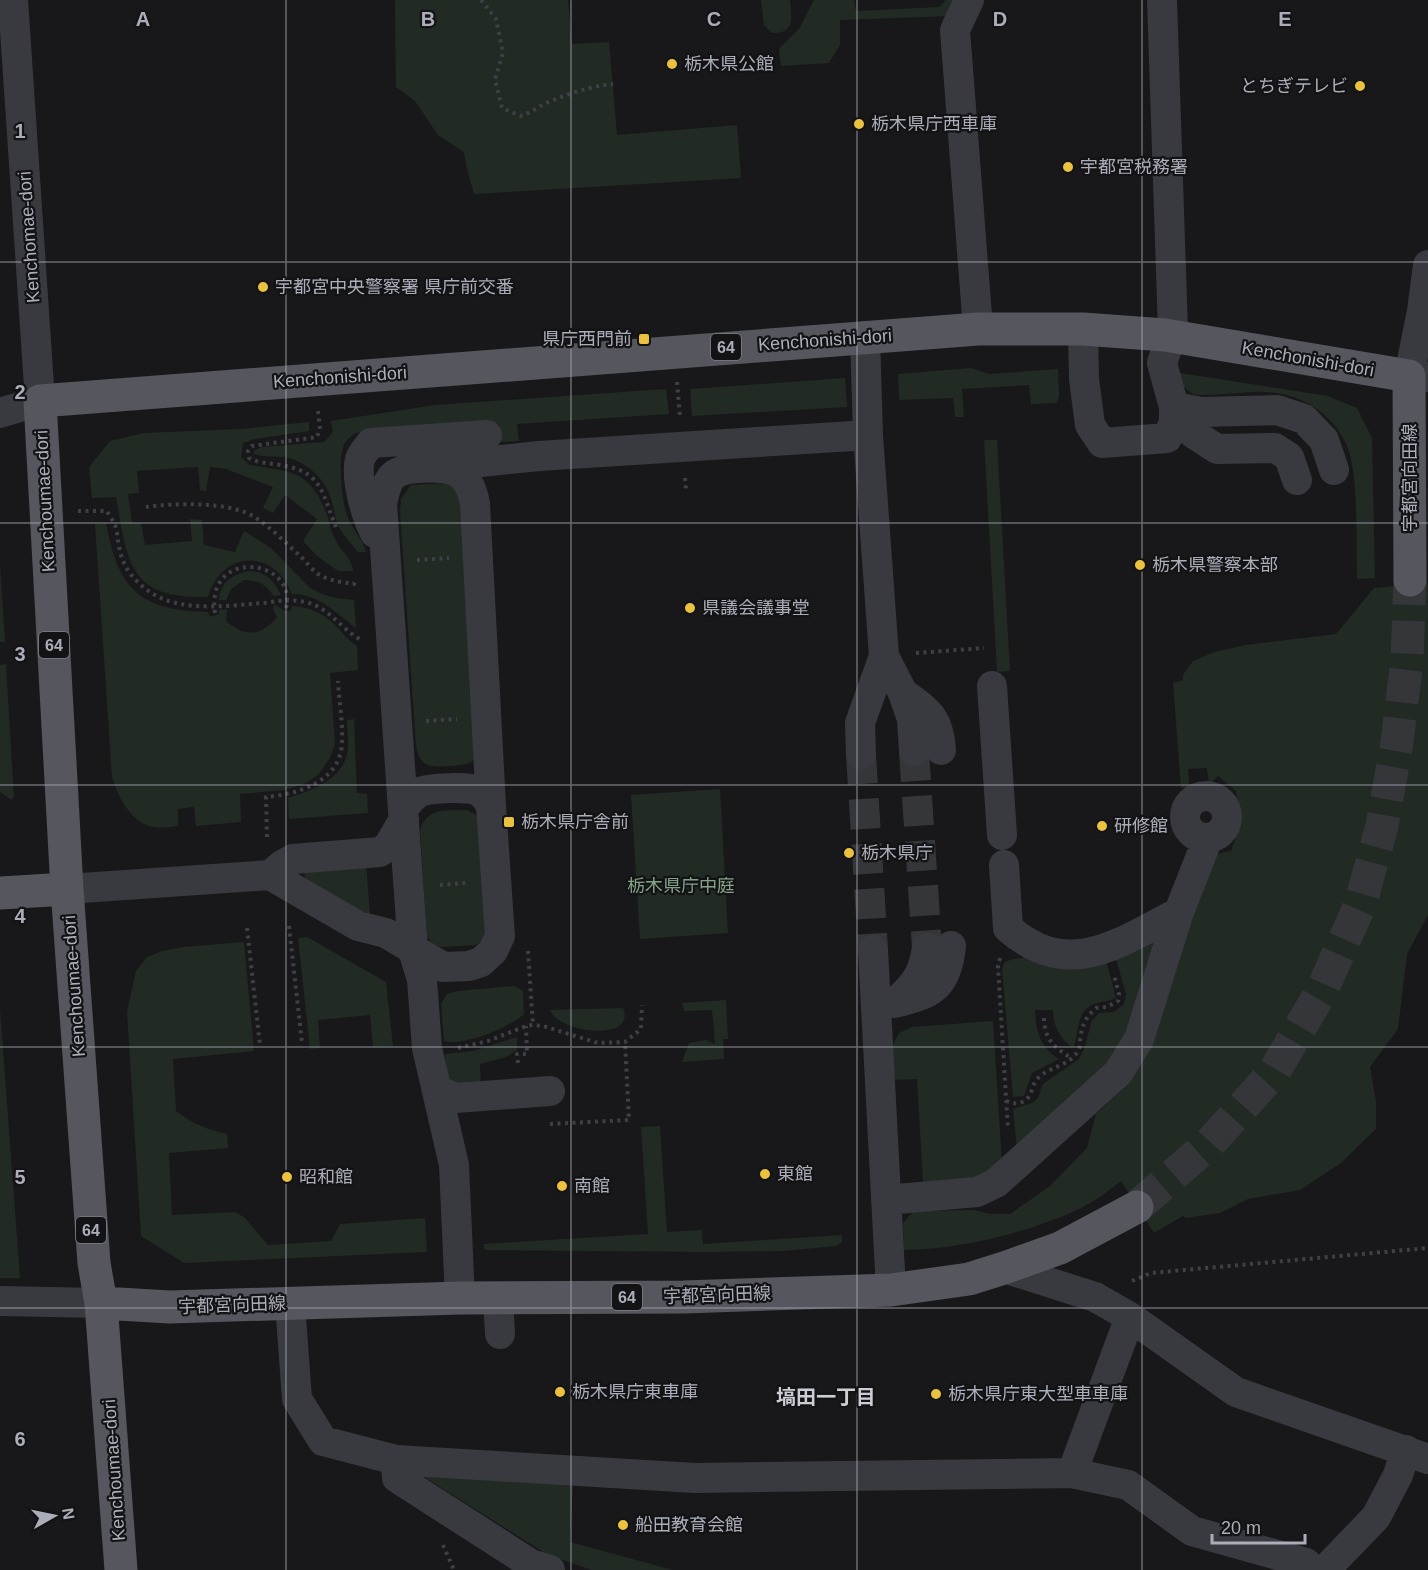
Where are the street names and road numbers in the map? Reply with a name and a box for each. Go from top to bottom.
street label: Kenchomae-dori [14,170,44,304]
street label: Kenchonishi-dori [757,325,893,355]
road number: 64 [711,334,741,360]
street label: Kenchonishi-dori [1240,338,1376,380]
street label: Kenchonishi-dori [272,362,408,392]
street label: 宇都宮向田線 [1400,424,1420,532]
street label: Kenchoumae-dori [31,430,59,572]
road number: 64 [39,632,69,658]
street label: Kenchoumae-dori [59,914,89,1058]
road number: 64 [76,1217,106,1243]
street label: 宇都宮向田線 [663,1283,771,1307]
road number: 64 [612,1284,642,1310]
street label: 宇都宮向田線 [178,1293,286,1317]
street label: Kenchoumae-dori [99,1398,129,1542]

